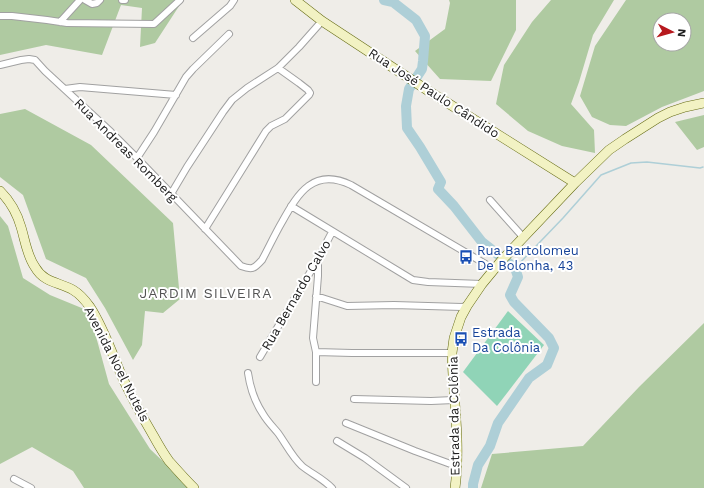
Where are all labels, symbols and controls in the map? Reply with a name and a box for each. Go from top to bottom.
north arrow [652,12,692,52]
text: N [675,28,688,38]
street label: Rua José Paulo Cândido [366,45,502,141]
street label: Rua Andreas Romberg [71,95,181,205]
street label: Rua Bernardo Calvo [258,237,334,353]
place label: Rua Bartolomeu De Bolonha, 43 [477,243,579,273]
bus stop icon: Rua Bartolomeu De Bolonha, 43 [458,249,474,265]
district label: JARDIM SILVEIRA [140,285,272,301]
street label: Avenida Noel Nutels [81,304,153,424]
place label: Estrada Da Colônia [472,325,541,355]
bus stop icon: Estrada Da Colônia [453,331,469,347]
street label: Estrada da Colônia [445,355,463,476]

